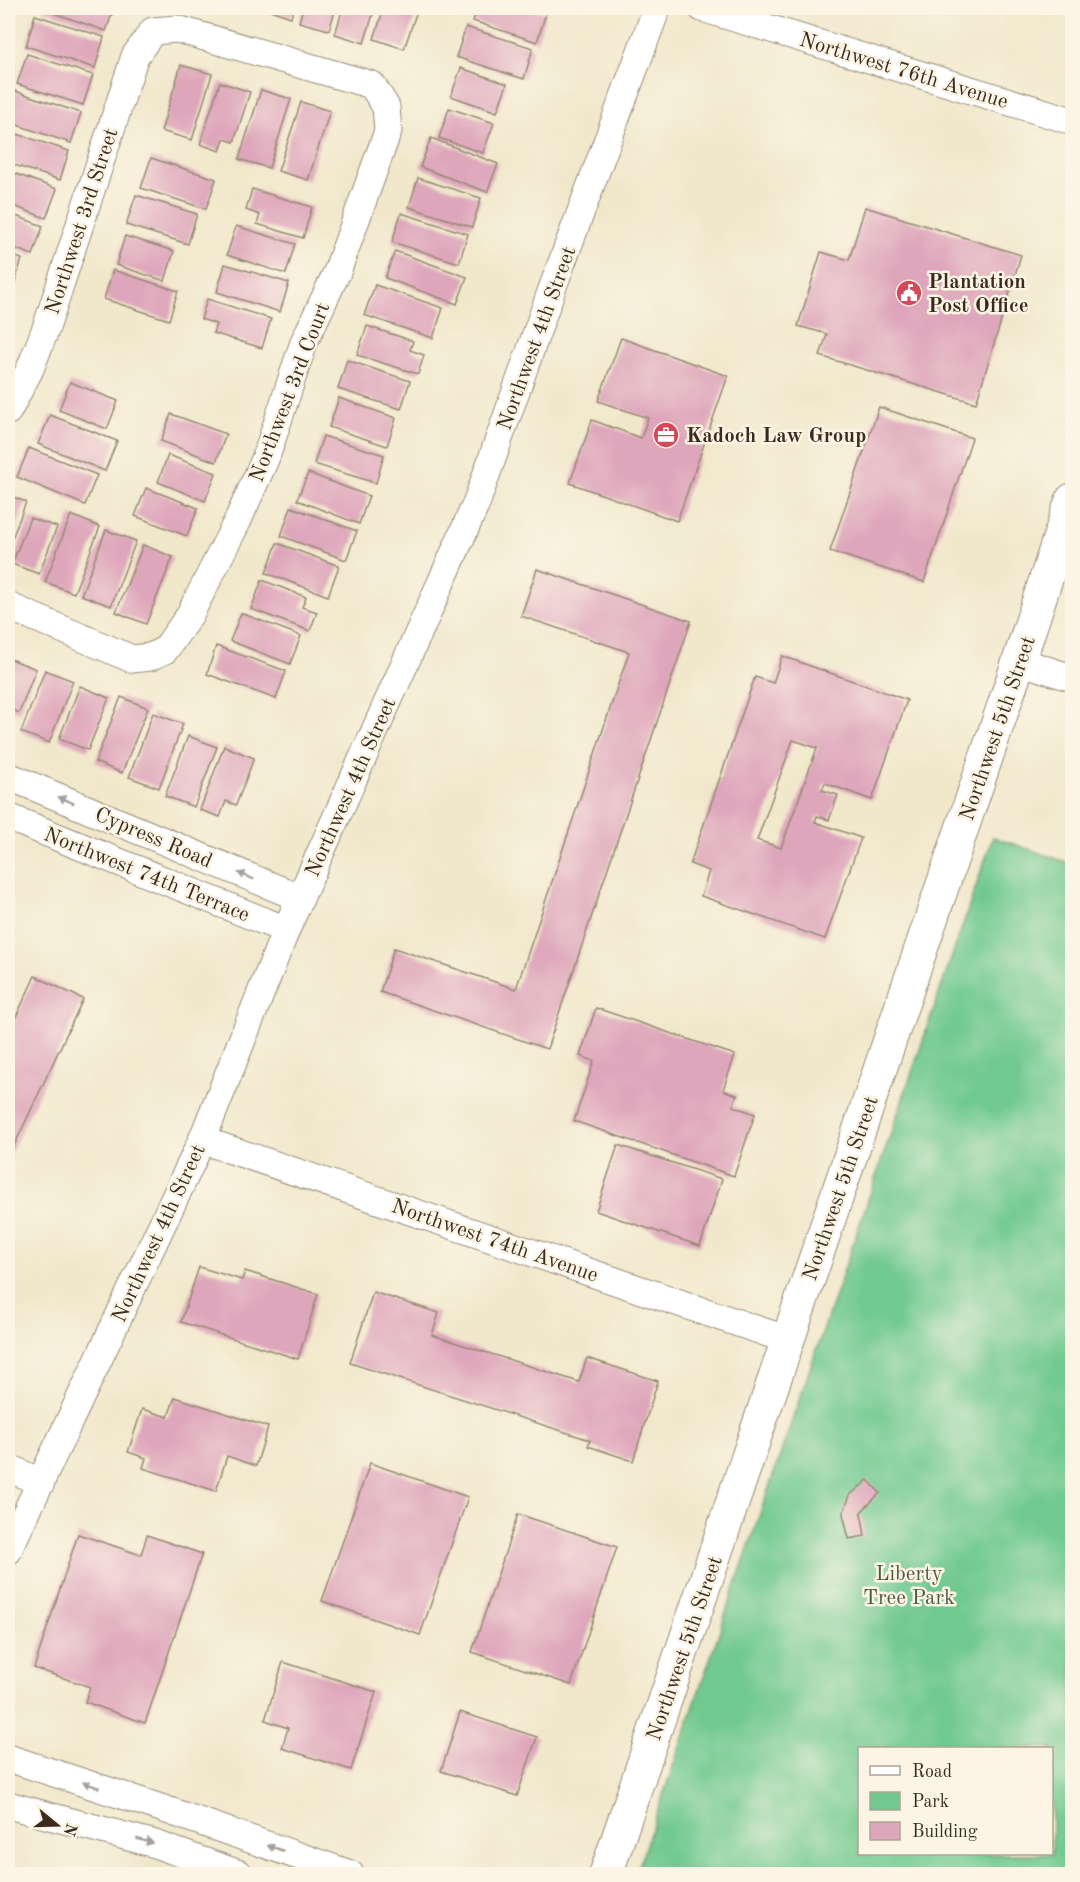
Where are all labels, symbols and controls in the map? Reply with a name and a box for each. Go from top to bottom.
street label: Northwest 76th Avenue [797,30,1010,113]
street label: Northwest 3rd Street [42,126,122,317]
street label: Northwest 4th Street [494,244,580,433]
place label: Plantation Post Office [928,272,1029,317]
public building icon: Plantation Post Office [894,278,924,308]
street label: Northwest 3rd Court [246,300,334,485]
office icon: Kadoch Law Group [651,420,681,450]
place label: Kadoch Law Group [686,426,866,447]
street label: Northwest 5th Street [957,633,1040,824]
street label: Northwest 4th Street [302,695,400,880]
one-way arrow [57,795,75,804]
street label: Cypress Road [92,804,215,873]
street label: Northwest 74th Terrace [41,824,252,926]
one-way arrow [237,871,255,880]
street label: Northwest 5th Street [800,1093,883,1284]
street label: Northwest 4th Street [109,1141,210,1326]
street label: Northwest 74th Avenue [389,1196,601,1287]
street label: Northwest 5th Street [644,1553,727,1744]
park label: Liberty Tree Park [863,1564,955,1609]
legend [858,1747,1053,1855]
text: Road [912,1763,952,1781]
one-way arrow [82,1780,100,1789]
text: Park [912,1793,949,1811]
north arrow [27,1795,87,1855]
text: N [59,1821,79,1838]
text: Building [912,1823,978,1841]
one-way arrow [136,1837,154,1847]
one-way arrow [266,1842,284,1852]

